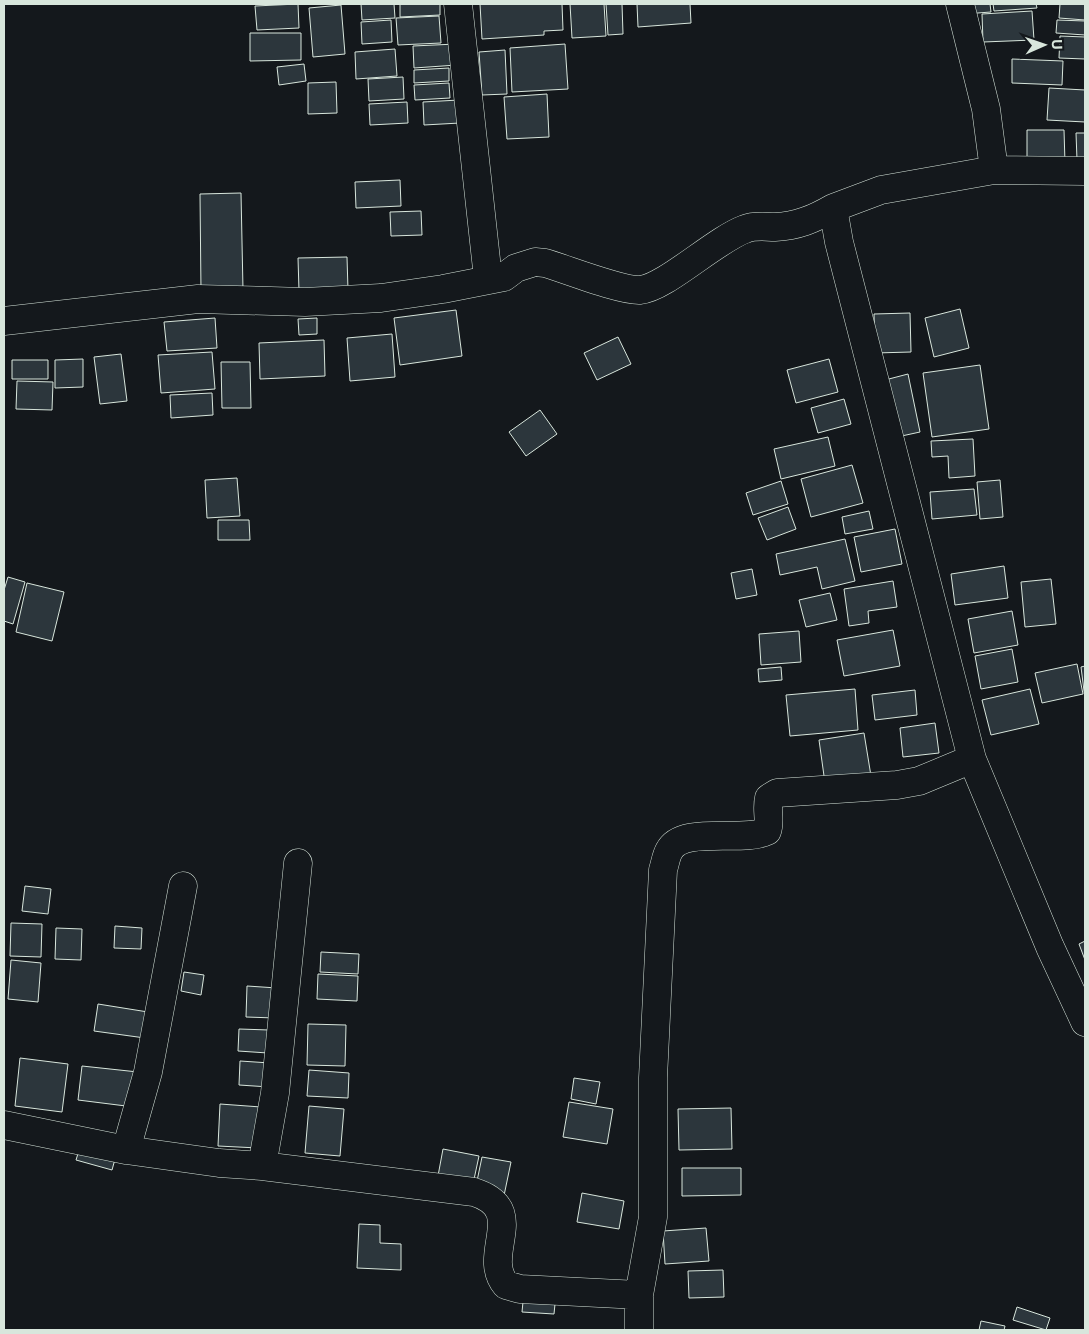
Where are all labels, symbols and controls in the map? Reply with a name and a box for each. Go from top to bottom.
north arrow [1019,20,1069,70]
text: U [1049,39,1066,50]

